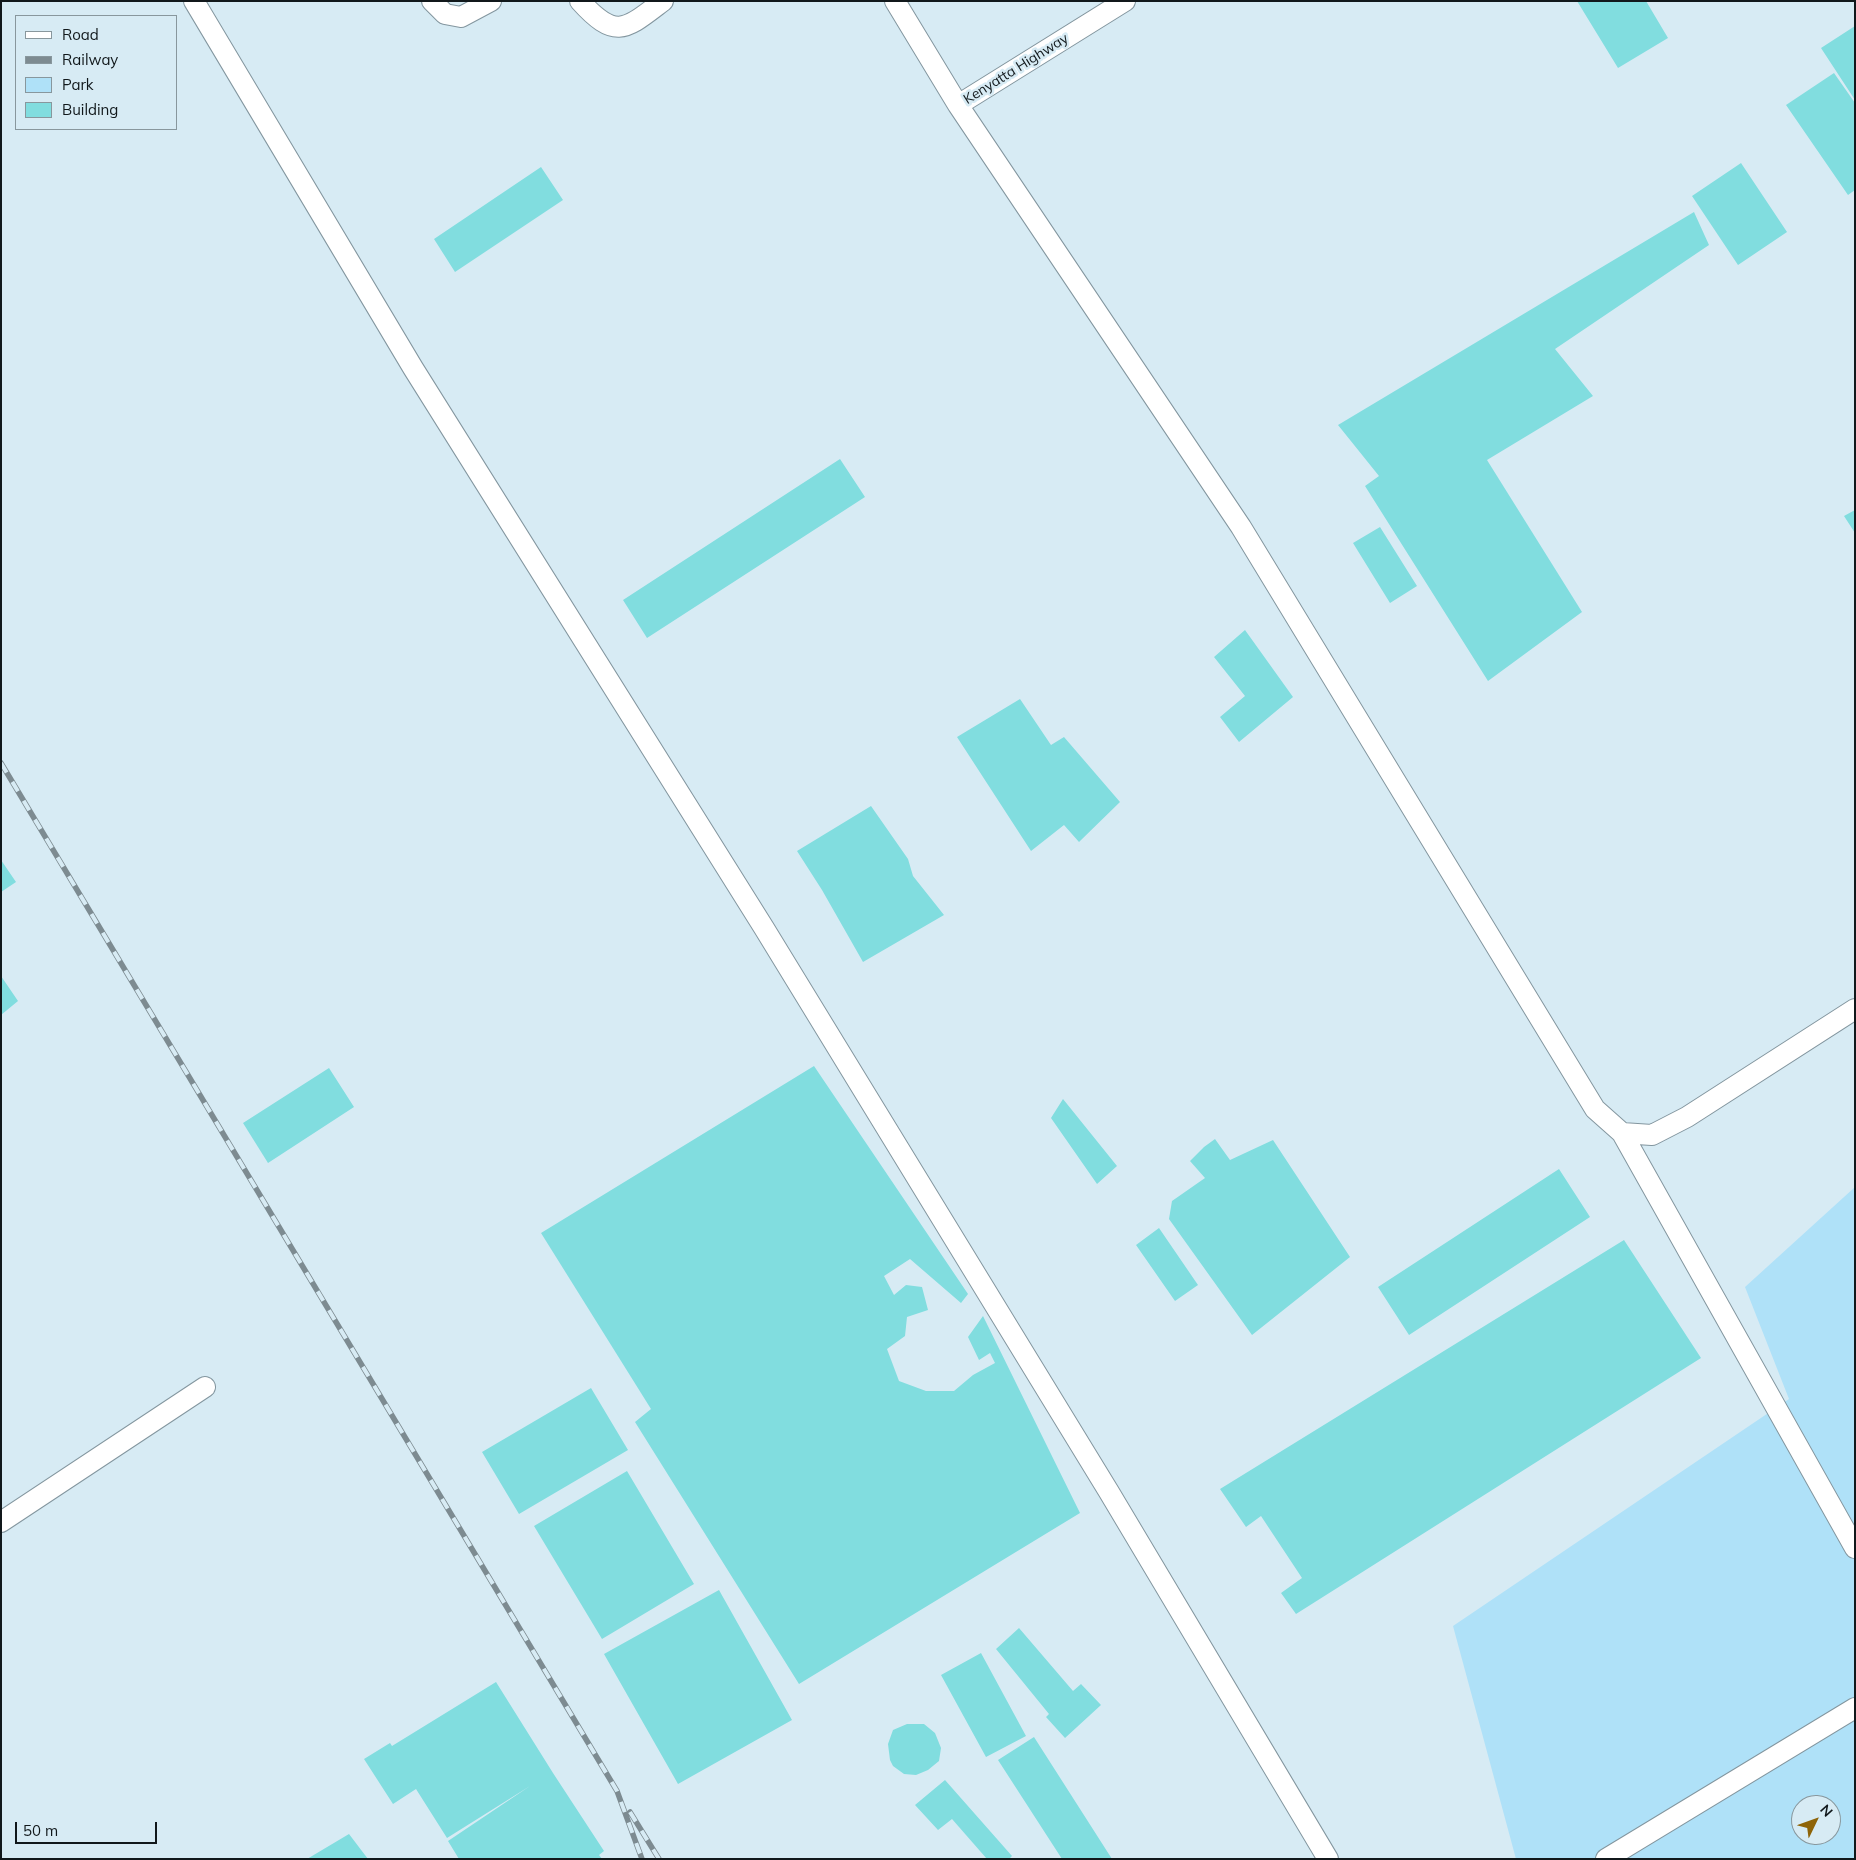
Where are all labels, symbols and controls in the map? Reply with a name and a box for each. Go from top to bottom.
legend [15,15,178,130]
text: Road [62,25,99,44]
street label: Kenyatta Highway [961,30,1071,108]
text: Railway [62,50,118,69]
text: Park [62,75,94,94]
text: Building [62,100,118,119]
north arrow [1791,1795,1841,1845]
text: N [1816,1801,1837,1821]
scale bar [18,1812,160,1844]
text: 50 m [23,1821,58,1840]

